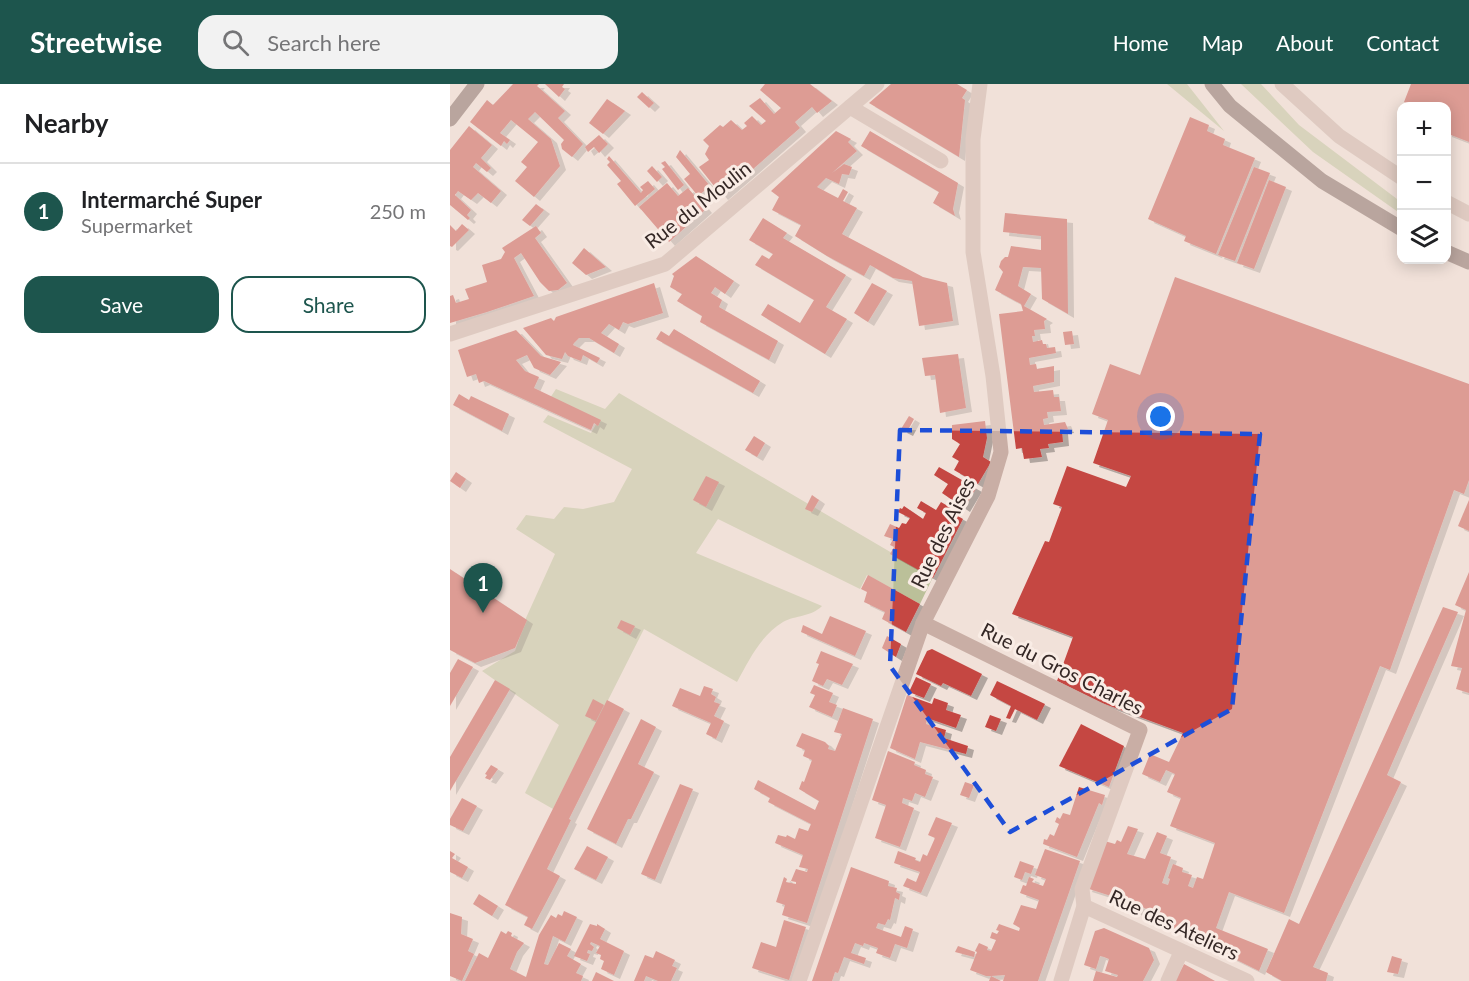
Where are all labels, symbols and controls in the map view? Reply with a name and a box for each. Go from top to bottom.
search box [198,15,618,69]
text: Streetwise [30,25,162,59]
icon: search [219,26,252,59]
text: Search here [267,29,381,56]
text: Home [1113,30,1169,55]
text: Map [1202,30,1243,55]
text: About [1276,30,1333,55]
text: Contact [1366,30,1439,55]
map controls [1397,102,1451,264]
button: + [1397,102,1451,156]
text: Nearby [24,107,109,139]
street label: Rue du Moulin [640,155,755,253]
button: − [1397,156,1451,210]
text: Intermarché Super [81,186,262,213]
text: 1 [38,199,49,223]
text: 250 m [370,199,426,223]
button: layers [1397,210,1451,264]
text: Supermarket [81,213,193,237]
button: Save [24,276,219,333]
button: Share [231,276,426,333]
your location [1146,402,1175,431]
street label: Rue des Aises [905,473,979,592]
pin: 1 [464,564,502,613]
street label: Rue du Gros Charles [977,617,1147,719]
street label: Rue des Ateliers [1106,884,1243,965]

